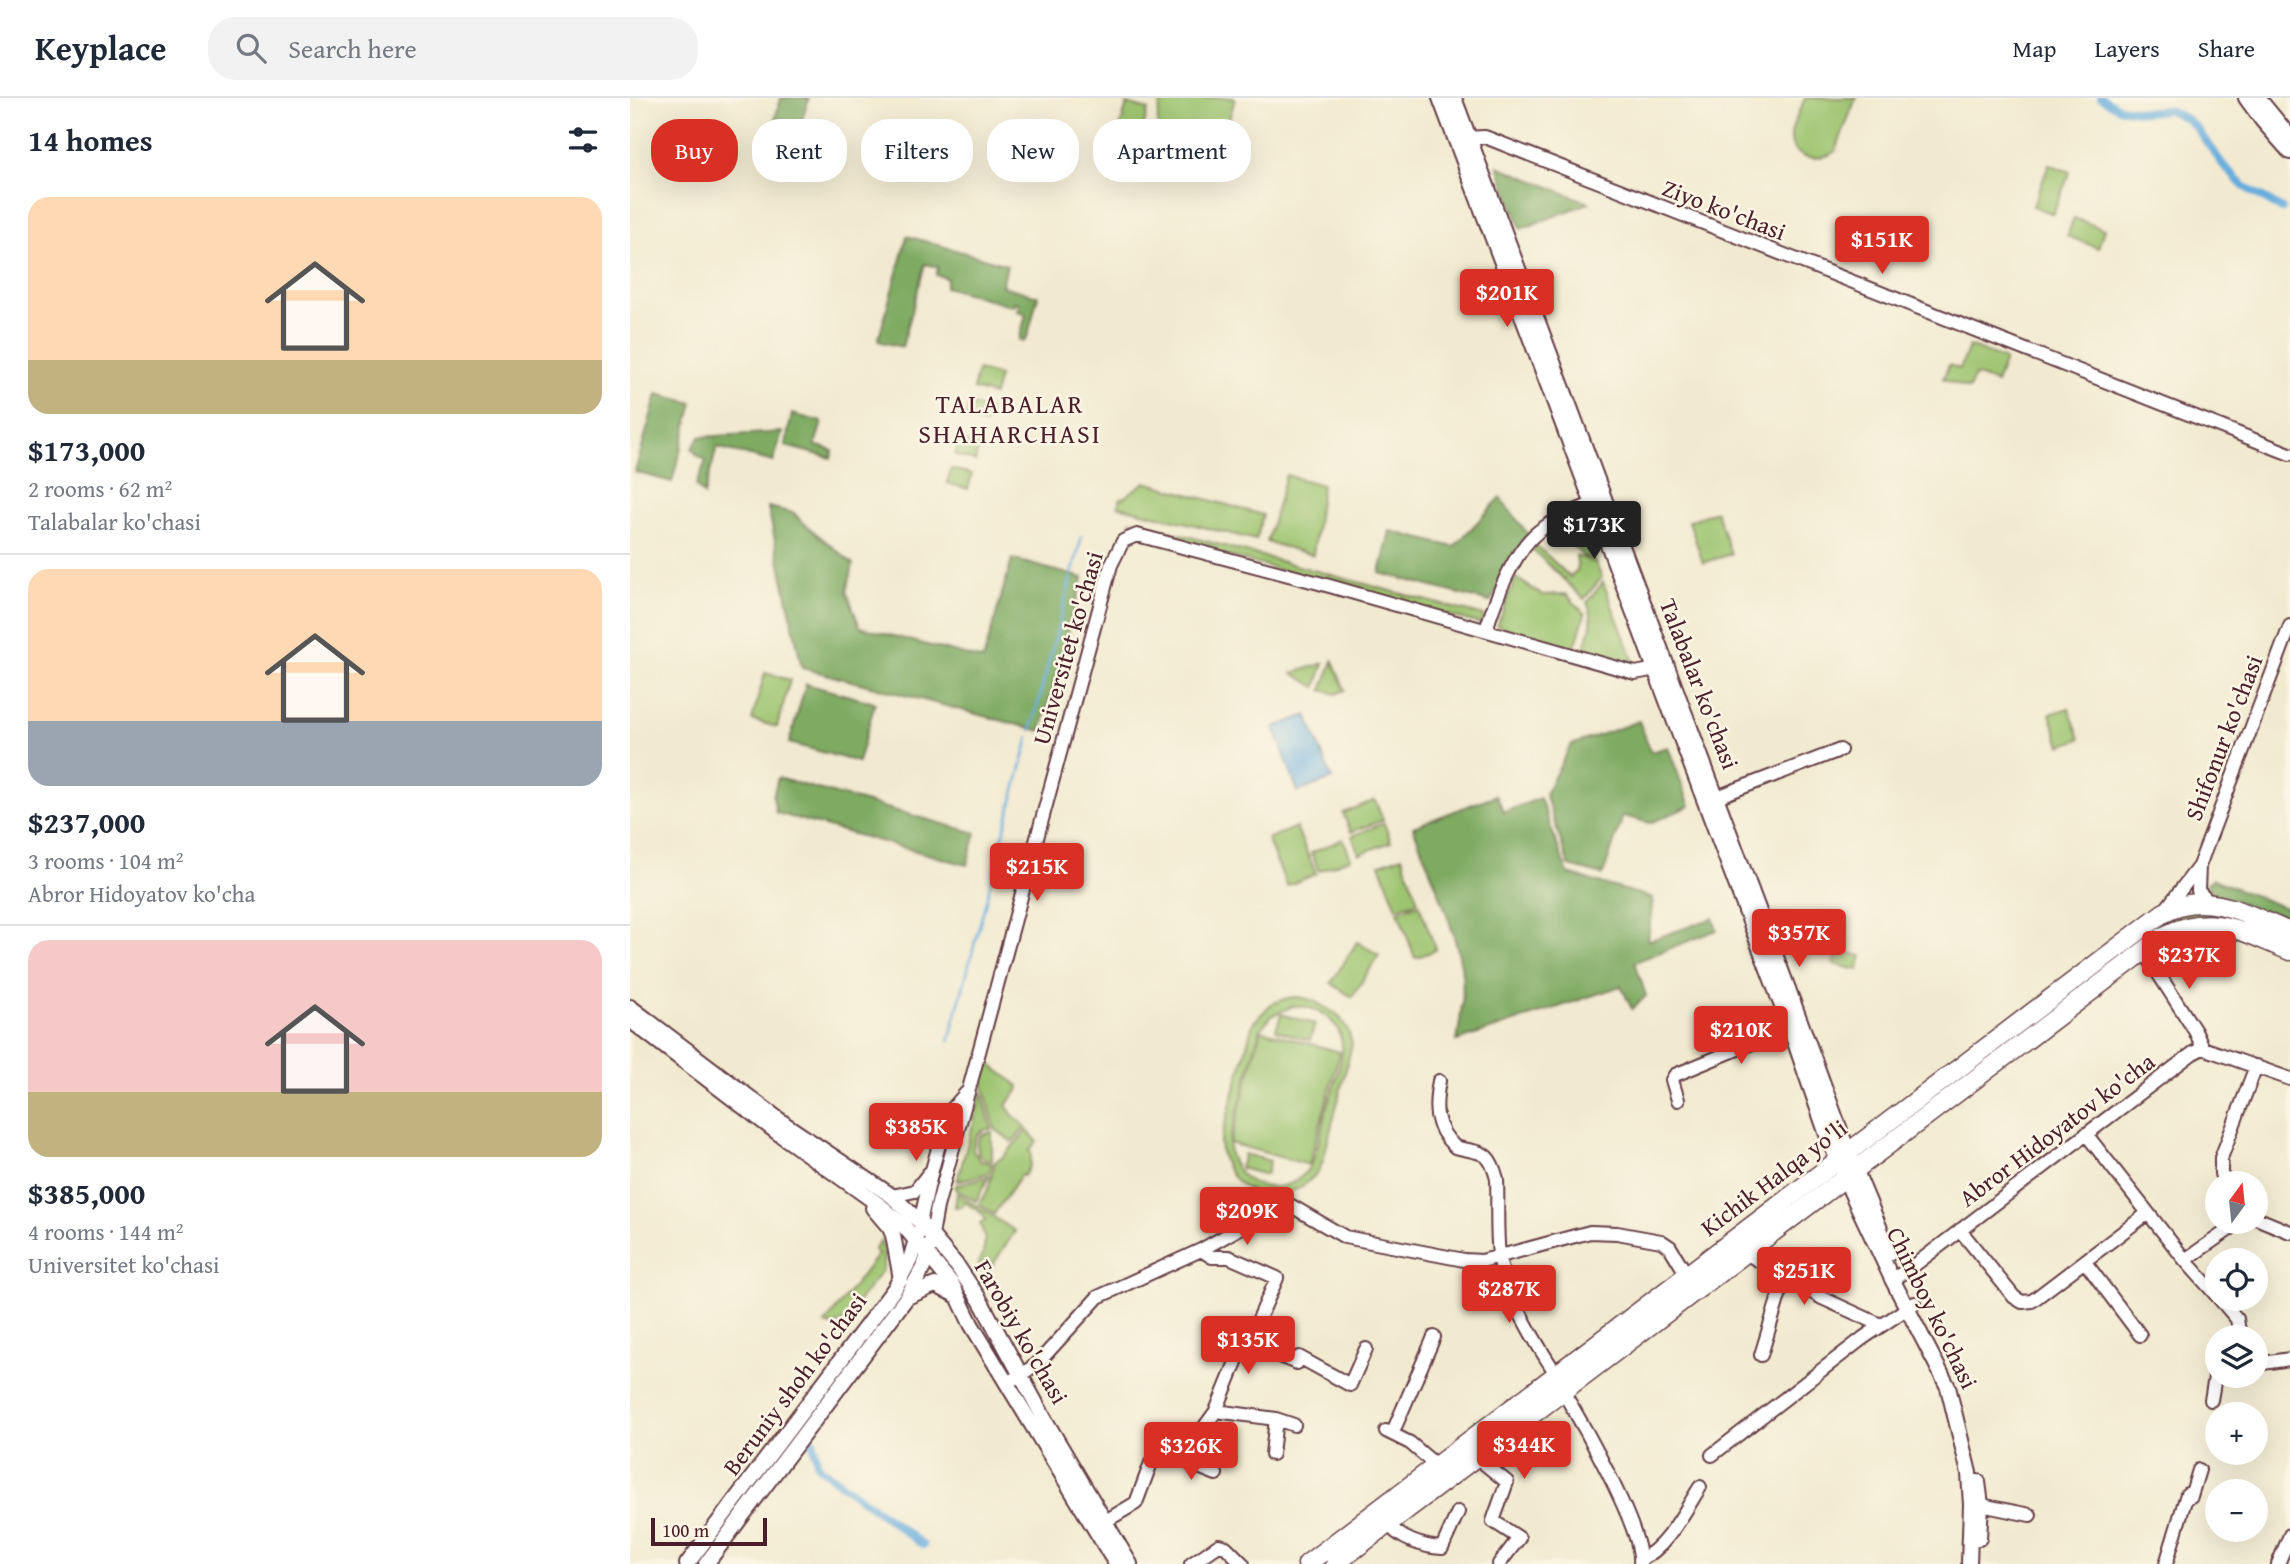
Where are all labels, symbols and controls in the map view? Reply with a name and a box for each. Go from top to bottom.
search box [208,17,698,80]
text: Keyplace [35,24,166,72]
icon: search [232,29,270,67]
text: Search here [288,29,417,68]
text: Map [2013,31,2056,66]
text: Layers [2094,31,2160,66]
text: Share [2198,31,2255,66]
text: 14 homes [28,118,153,162]
chip: Buy [651,119,738,182]
chip: Rent [752,119,847,182]
chip: Filters [861,119,973,182]
chip: New [987,119,1079,182]
chip: Apartment [1093,119,1251,182]
icon: filters [564,121,602,159]
street label: Ziyo ko'chasi [1657,170,1791,249]
pin: $151K [1833,216,1931,276]
text: $151K [1851,222,1913,255]
icon: home [252,243,378,369]
pin: $201K [1458,270,1556,329]
text: $201K [1476,275,1538,308]
district label: TALABALAR SHAHARCHASI [918,384,1102,453]
text: $173,000 [28,428,145,472]
text: 2 rooms · 62 m² [28,472,172,505]
pin: $173K [1545,502,1643,561]
text: Talabalar ko'chasi [28,505,201,538]
text: $173K [1563,507,1625,540]
street label: Universitet ko'chasi [1023,547,1112,749]
street label: Talabalar ko'chasi [1651,593,1748,775]
icon: home [252,615,378,741]
street label: Shifonur ko'chasi [2176,650,2271,826]
text: $237,000 [28,800,145,844]
text: 3 rooms · 104 m² [28,844,183,877]
pin: $215K [988,844,1086,903]
text: $215K [1006,849,1068,882]
text: Abror Hidoyatov ko'cha [28,877,255,910]
pin: $357K [1750,910,1848,969]
text: $357K [1768,915,1830,948]
pin: $237K [2140,932,2238,991]
text: $237K [2158,937,2220,970]
icon: home [252,986,378,1112]
pin: $210K [1692,1006,1790,1066]
text: $210K [1710,1012,1772,1045]
street label: Abror Hidoyatov ko'cha [1951,1044,2163,1215]
pin: $385K [867,1104,965,1163]
text: $385K [885,1109,947,1142]
street label: Kichik Halqa yo'li [1693,1111,1855,1244]
text: $385,000 [28,1171,145,1215]
north arrow [2205,1171,2268,1234]
map controls [2205,1171,2268,1542]
pin: $209K [1198,1188,1296,1247]
text: $209K [1216,1193,1278,1226]
text: 4 rooms · 144 m² [28,1215,183,1248]
street label: Chimboy ko'chasi [1878,1221,1987,1395]
text: Universitet ko'chasi [28,1248,219,1281]
pin: $251K [1755,1248,1853,1307]
button: locate [2205,1248,2268,1311]
street label: Farobiy ko'chasi [966,1253,1077,1411]
text: $251K [1773,1253,1835,1286]
pin: $287K [1460,1266,1558,1325]
text: $287K [1478,1271,1540,1304]
street label: Beruniy shoh ko'chasi [714,1285,875,1482]
pin: $135K [1199,1316,1297,1376]
text: $135K [1217,1322,1279,1355]
button: layers [2205,1325,2268,1388]
button: + [2205,1402,2268,1465]
pin: $326K [1142,1422,1240,1482]
pin: $344K [1475,1422,1573,1481]
text: $344K [1493,1427,1555,1460]
text: $326K [1160,1428,1222,1461]
button: − [2205,1479,2268,1542]
scale bar [651,1515,766,1547]
text: 100 m [662,1516,709,1544]

